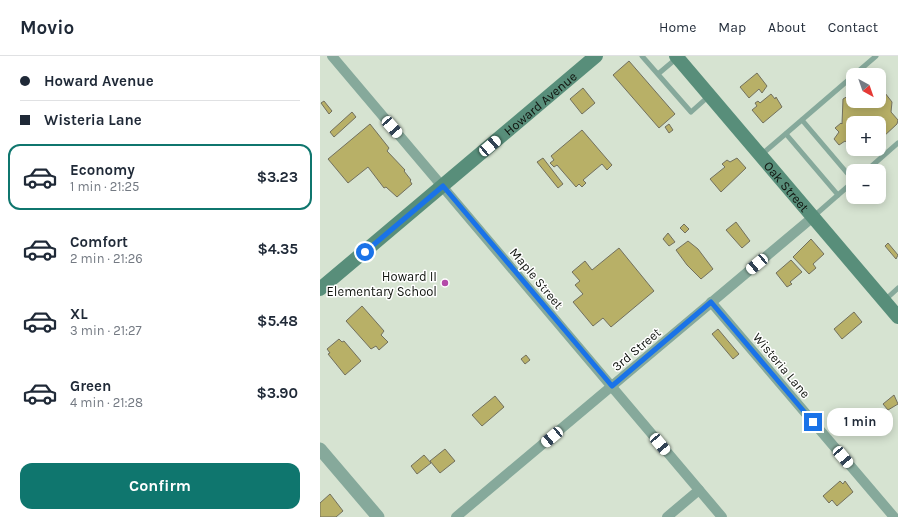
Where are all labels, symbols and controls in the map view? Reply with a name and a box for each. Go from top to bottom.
text: Movio [20,17,74,39]
text: Home [659,19,696,36]
text: Map [718,19,746,36]
text: About [768,19,806,36]
text: Contact [828,19,878,36]
street label: Howard Avenue [501,68,580,139]
north arrow [846,68,886,108]
map controls [846,68,886,204]
text: Howard Avenue [44,72,154,90]
text: Wisteria Lane [44,111,142,129]
car [380,114,404,140]
button: + [846,116,886,156]
car [477,134,503,158]
street label: Oak Street [761,158,812,215]
icon: car [22,159,58,195]
text: Economy [70,161,135,179]
button: − [846,164,886,204]
text: $3.23 [257,168,298,186]
text: 1 min · 21:25 [70,179,139,194]
icon: car [22,231,58,267]
text: Comfort [70,233,128,251]
text: $4.35 [257,240,298,258]
route start [356,243,374,261]
street label: Maple Street [507,245,566,312]
text: 2 min · 21:26 [70,251,143,266]
car [744,252,770,276]
place label: Howard II Elementary School [327,269,437,299]
marker: Howard II Elementary School [440,278,450,288]
icon: car [22,303,58,339]
text: XL [70,305,88,323]
text: $5.48 [257,312,298,330]
text: 3 min · 21:27 [70,323,142,338]
street label: 3rd Street [609,325,664,374]
street label: Wisteria Lane [750,330,813,401]
icon: car [22,375,58,411]
text: Green [70,377,111,395]
text: $3.90 [256,384,298,402]
text: 4 min · 21:28 [70,395,143,410]
callout: 1 min [827,408,893,436]
route end [804,413,822,431]
text: 1 min [844,414,876,429]
car [539,425,565,449]
car [648,431,672,457]
car [831,444,855,470]
button: Confirm [20,463,300,509]

